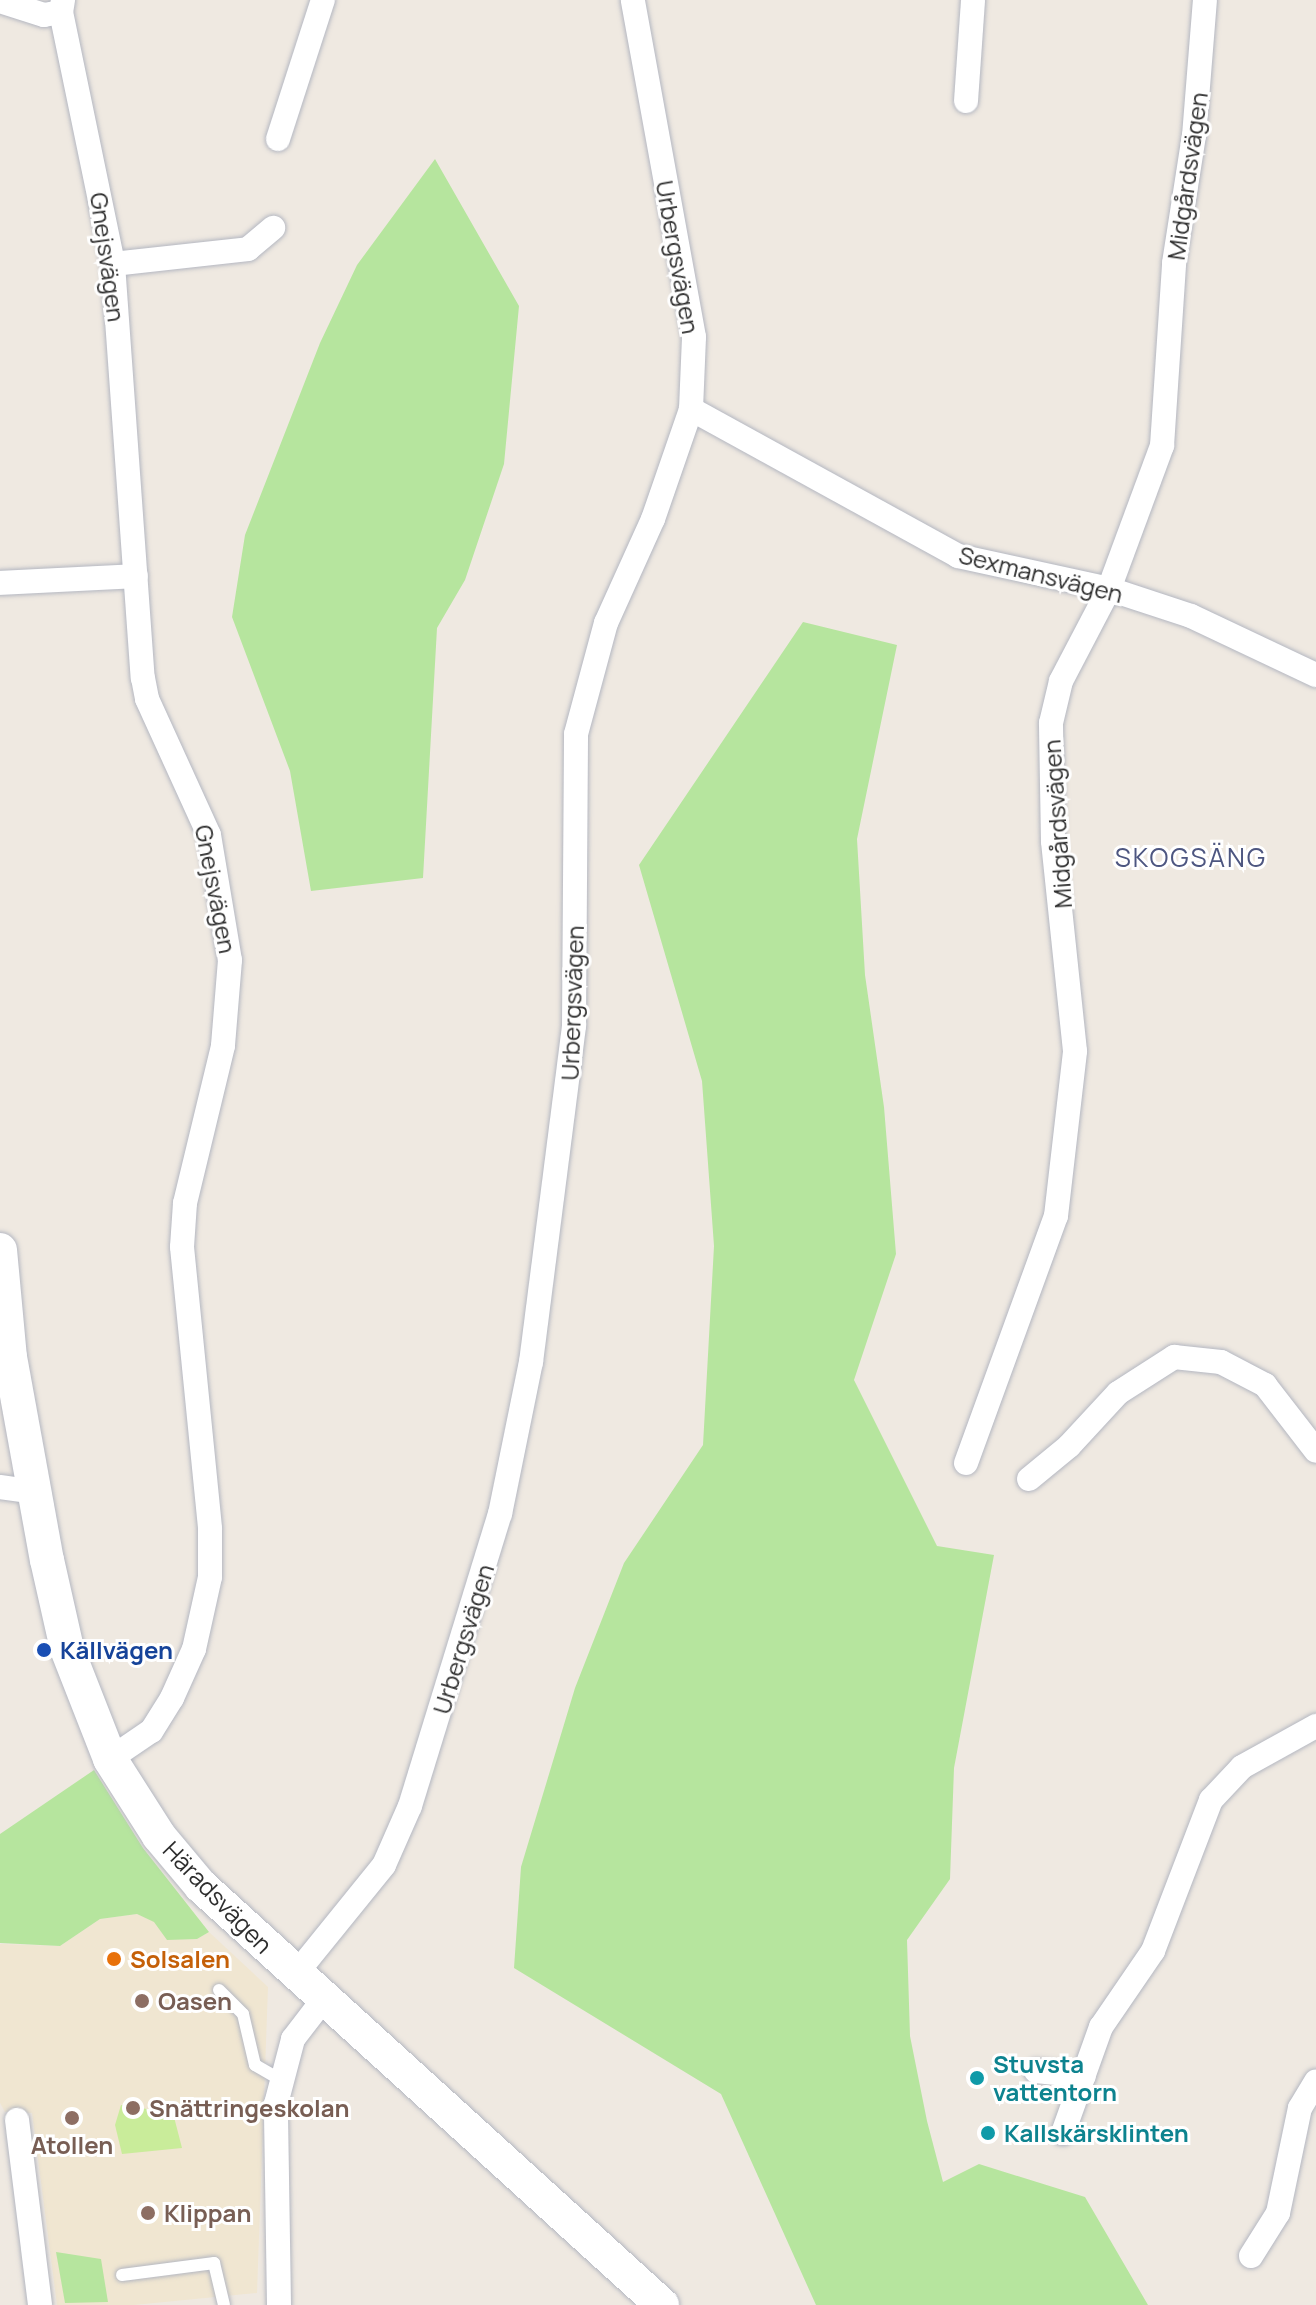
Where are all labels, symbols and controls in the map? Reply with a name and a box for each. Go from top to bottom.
street label: Midgårdsvägen [1161,90,1213,262]
street label: Urbergsvägen [650,178,706,336]
street label: Gnejsvägen [85,191,131,323]
street label: Sexmansvägen [956,540,1126,608]
street label: Midgårdsvägen [1037,739,1077,909]
street label: Gnejsvägen [189,822,243,956]
district label: SKOGSÄNG [1115,842,1267,874]
street label: Urbergsvägen [555,925,589,1081]
street label: Urbergsvägen [427,1561,499,1717]
place label: Källvägen [60,1636,173,1664]
marker: Källvägen [35,1641,53,1659]
street label: Häradsvägen [157,1835,279,1959]
place label: Solsalen [130,1945,230,1973]
marker: Solsalen [105,1950,123,1968]
place label: Oasen [158,1987,232,2015]
marker: Oasen [133,1992,151,2010]
place label: Stuvsta vattentorn [993,2050,1117,2106]
marker: Stuvsta vattentorn [968,2069,986,2087]
place label: Snättringeskolan [149,2094,350,2122]
marker: Snättringeskolan [124,2099,142,2117]
marker: Atollen [63,2109,81,2127]
place label: Kallskärsklinten [1004,2119,1189,2147]
marker: Kallskärsklinten [979,2124,997,2142]
place label: Atollen [31,2131,113,2159]
place label: Klippan [164,2199,251,2227]
marker: Klippan [139,2204,157,2222]

